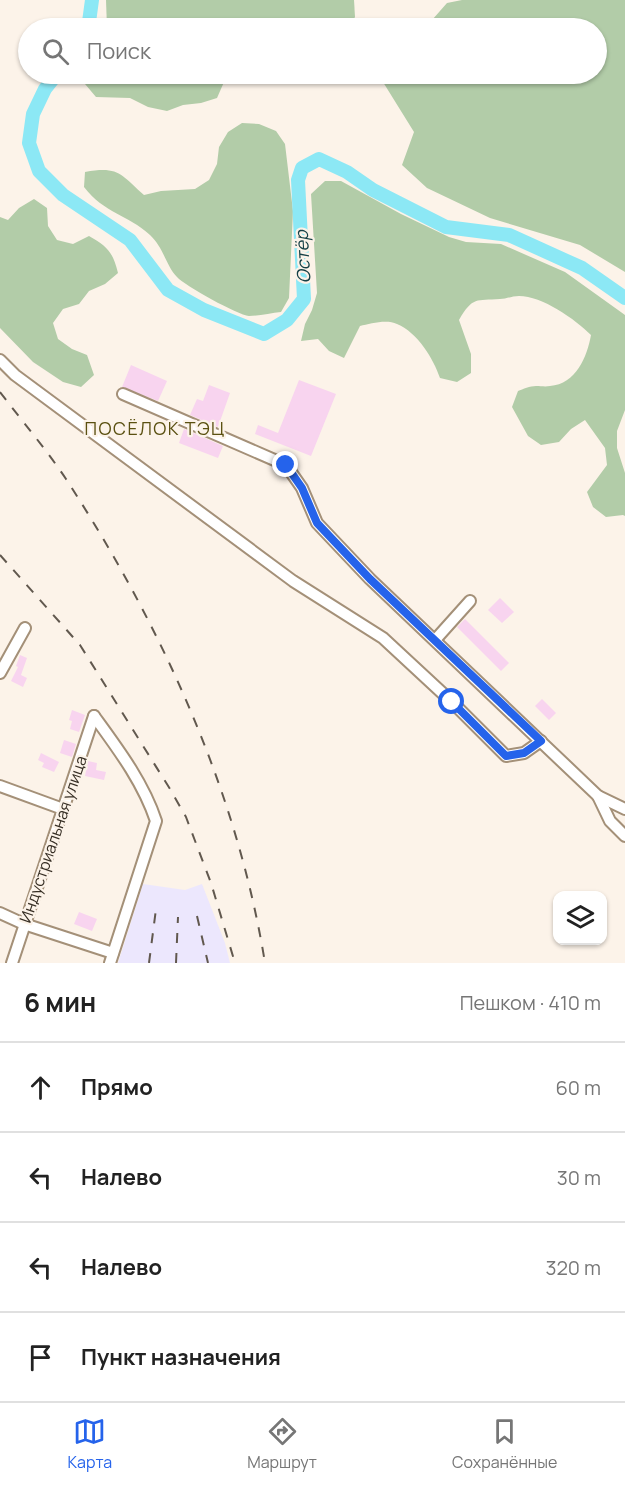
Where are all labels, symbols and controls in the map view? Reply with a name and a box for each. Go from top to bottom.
search box [18,18,607,84]
icon: search [39,35,72,68]
text: Поиск [87,36,151,66]
water label: Остёр [289,229,315,284]
district label: ПОСЁЛОК ТЭЦ [85,416,225,440]
route end [272,451,298,477]
route start [438,688,464,714]
street label: Индустриальная улица [14,752,92,926]
map controls [553,891,607,945]
button: layers [553,891,607,945]
text: 6 мин [24,984,96,1020]
text: Пешком · 410 m [460,989,601,1016]
icon: ahead [24,1071,57,1104]
text: Прямо [81,1072,153,1102]
text: 60 m [555,1074,601,1101]
icon: left [24,1161,57,1194]
text: Налево [81,1162,162,1192]
text: 30 m [557,1164,601,1191]
icon: left [24,1251,57,1284]
text: Налево [81,1252,162,1282]
text: 320 m [545,1254,601,1281]
icon: arrive [24,1341,57,1374]
text: Пункт назначения [81,1342,281,1372]
tab: Карта [68,1415,112,1473]
tab: Маршрут [247,1415,317,1473]
tab: Сохранённые [452,1415,557,1473]

